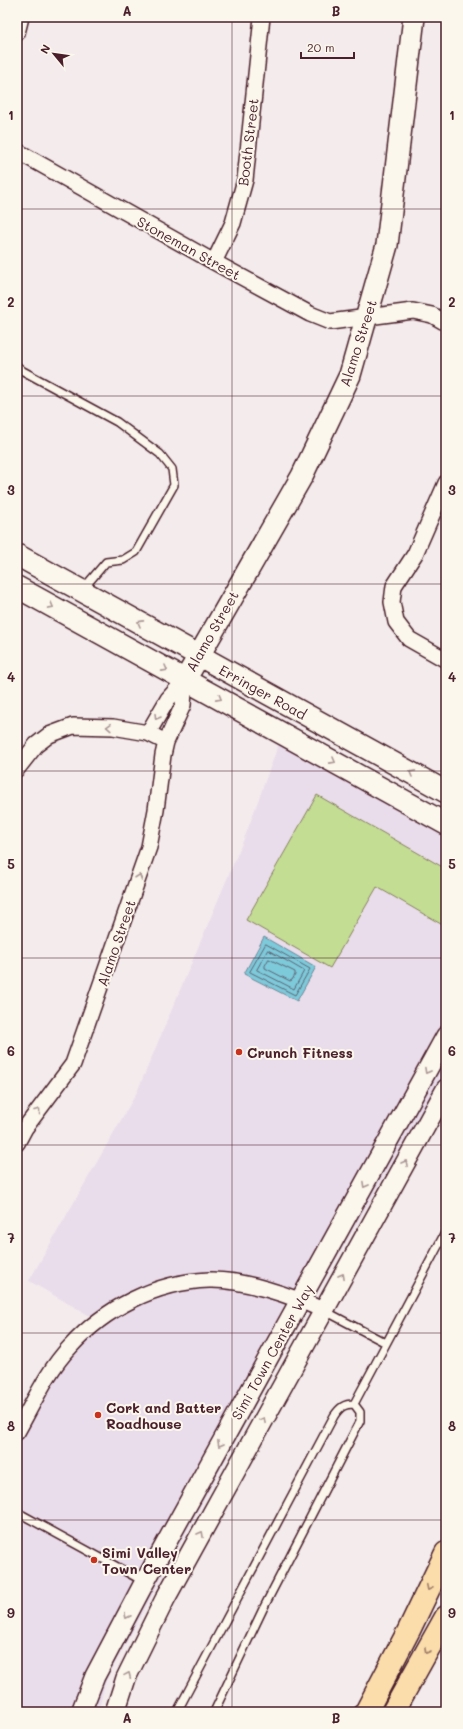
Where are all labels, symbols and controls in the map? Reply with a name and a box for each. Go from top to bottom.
text: A [122,2,132,19]
text: B [332,2,341,19]
north arrow [34,34,74,74]
scale bar [301,34,354,60]
text: 20 m [307,39,335,55]
text: N [36,42,53,56]
street label: Booth Street [233,97,263,187]
text: 1 [8,106,14,123]
text: 1 [449,106,455,123]
street label: Stoneman Street [134,212,244,284]
text: 2 [7,293,15,310]
text: 2 [448,293,456,310]
street label: Alamo Street [335,297,381,389]
text: 3 [7,481,15,498]
text: 3 [448,481,456,498]
street label: Alamo Street [181,587,243,675]
one-way arrow [47,602,54,609]
one-way arrow [136,621,144,628]
street label: Erringer Road [216,660,310,724]
one-way arrow [161,664,168,671]
text: 4 [7,668,15,685]
text: 4 [448,668,456,685]
one-way arrow [215,694,222,701]
one-way arrow [155,713,162,720]
one-way arrow [106,723,112,731]
one-way arrow [329,756,336,764]
one-way arrow [409,771,416,778]
text: 5 [7,855,15,872]
text: 5 [448,855,456,872]
one-way arrow [134,874,142,881]
street label: Alamo Street [92,897,140,989]
text: 6 [7,1042,15,1059]
text: 6 [448,1042,456,1059]
place label: Crunch Fitness [247,1043,353,1062]
marker: Crunch Fitness [234,1047,244,1057]
one-way arrow [425,1066,432,1074]
one-way arrow [34,1108,41,1115]
one-way arrow [400,1159,408,1167]
one-way arrow [362,1181,370,1188]
text: 7 [7,1229,15,1246]
text: 7 [448,1229,456,1246]
one-way arrow [337,1273,344,1280]
street label: Simi Town Center Way [227,1281,317,1423]
place label: Cork and Batter Roadhouse [106,1398,221,1433]
marker: Cork and Batter Roadhouse [93,1410,103,1420]
text: 8 [7,1417,15,1434]
one-way arrow [259,1417,266,1424]
text: 8 [448,1417,456,1434]
one-way arrow [217,1440,225,1447]
one-way arrow [196,1531,204,1538]
place label: Simi Valley Town Center [102,1543,191,1578]
marker: Simi Valley Town Center [89,1555,99,1565]
one-way arrow [426,1584,434,1591]
text: 9 [7,1604,15,1621]
text: 9 [448,1604,456,1621]
one-way arrow [124,1612,131,1619]
one-way arrow [425,1647,432,1654]
one-way arrow [123,1672,131,1680]
text: A [122,1709,132,1726]
text: B [332,1709,341,1726]

